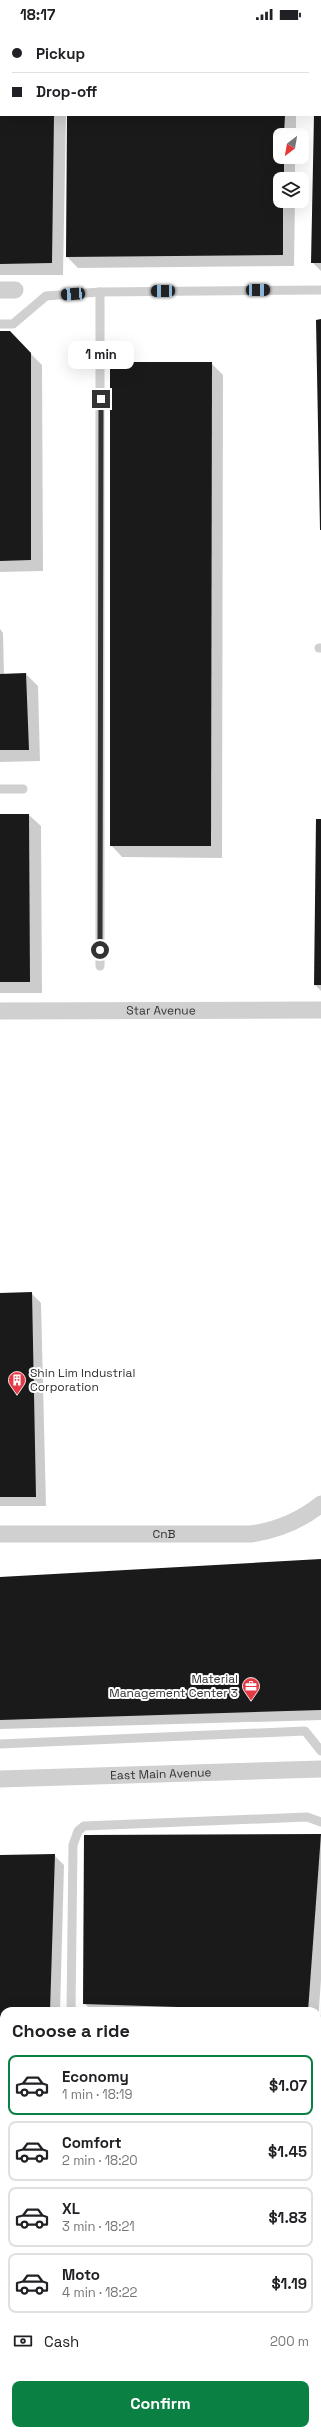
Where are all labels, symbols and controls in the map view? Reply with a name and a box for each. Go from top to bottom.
text: 18:17 [20,5,55,24]
text: Pickup [36,44,85,63]
text: Drop-off [36,82,97,101]
north arrow [273,128,309,164]
map controls [273,128,309,208]
button: layers [273,172,309,208]
car [246,284,270,296]
car [151,285,175,297]
car [61,287,85,301]
callout: 1 min [68,341,134,369]
text: 1 min [85,346,117,363]
route end [92,390,110,408]
route start [91,941,109,959]
street label: Star Avenue [126,1002,196,1019]
place label: Shin Lim Industrial Corporation [30,1365,135,1395]
building icon: Shin Lim Industrial Corporation [7,1370,27,1395]
street label: CnB [152,1526,176,1542]
place label: Material Management Center 3 [109,1671,238,1701]
office icon: Material Management Center 3 [241,1676,261,1701]
street label: East Main Avenue [110,1764,212,1784]
text: Choose a ride [12,2019,130,2042]
icon: car [14,2067,50,2103]
text: Economy [62,2067,129,2086]
text: $1.07 [269,2076,307,2095]
text: 1 min · 18:19 [62,2086,132,2103]
icon: car [14,2133,50,2169]
text: Comfort [62,2133,122,2152]
text: $1.45 [268,2142,307,2161]
text: 2 min · 18:20 [62,2152,138,2169]
icon: car [14,2199,50,2235]
text: XL [62,2199,80,2218]
text: $1.83 [269,2208,307,2227]
text: 3 min · 18:21 [62,2218,135,2235]
icon: car [14,2265,50,2301]
text: Moto [62,2265,100,2284]
text: $1.19 [271,2274,307,2293]
text: 4 min · 18:22 [62,2284,137,2301]
icon: cash [12,2330,34,2352]
text: Cash [44,2332,79,2351]
text: 200 m [270,2333,309,2350]
button: Confirm [12,2381,309,2427]

